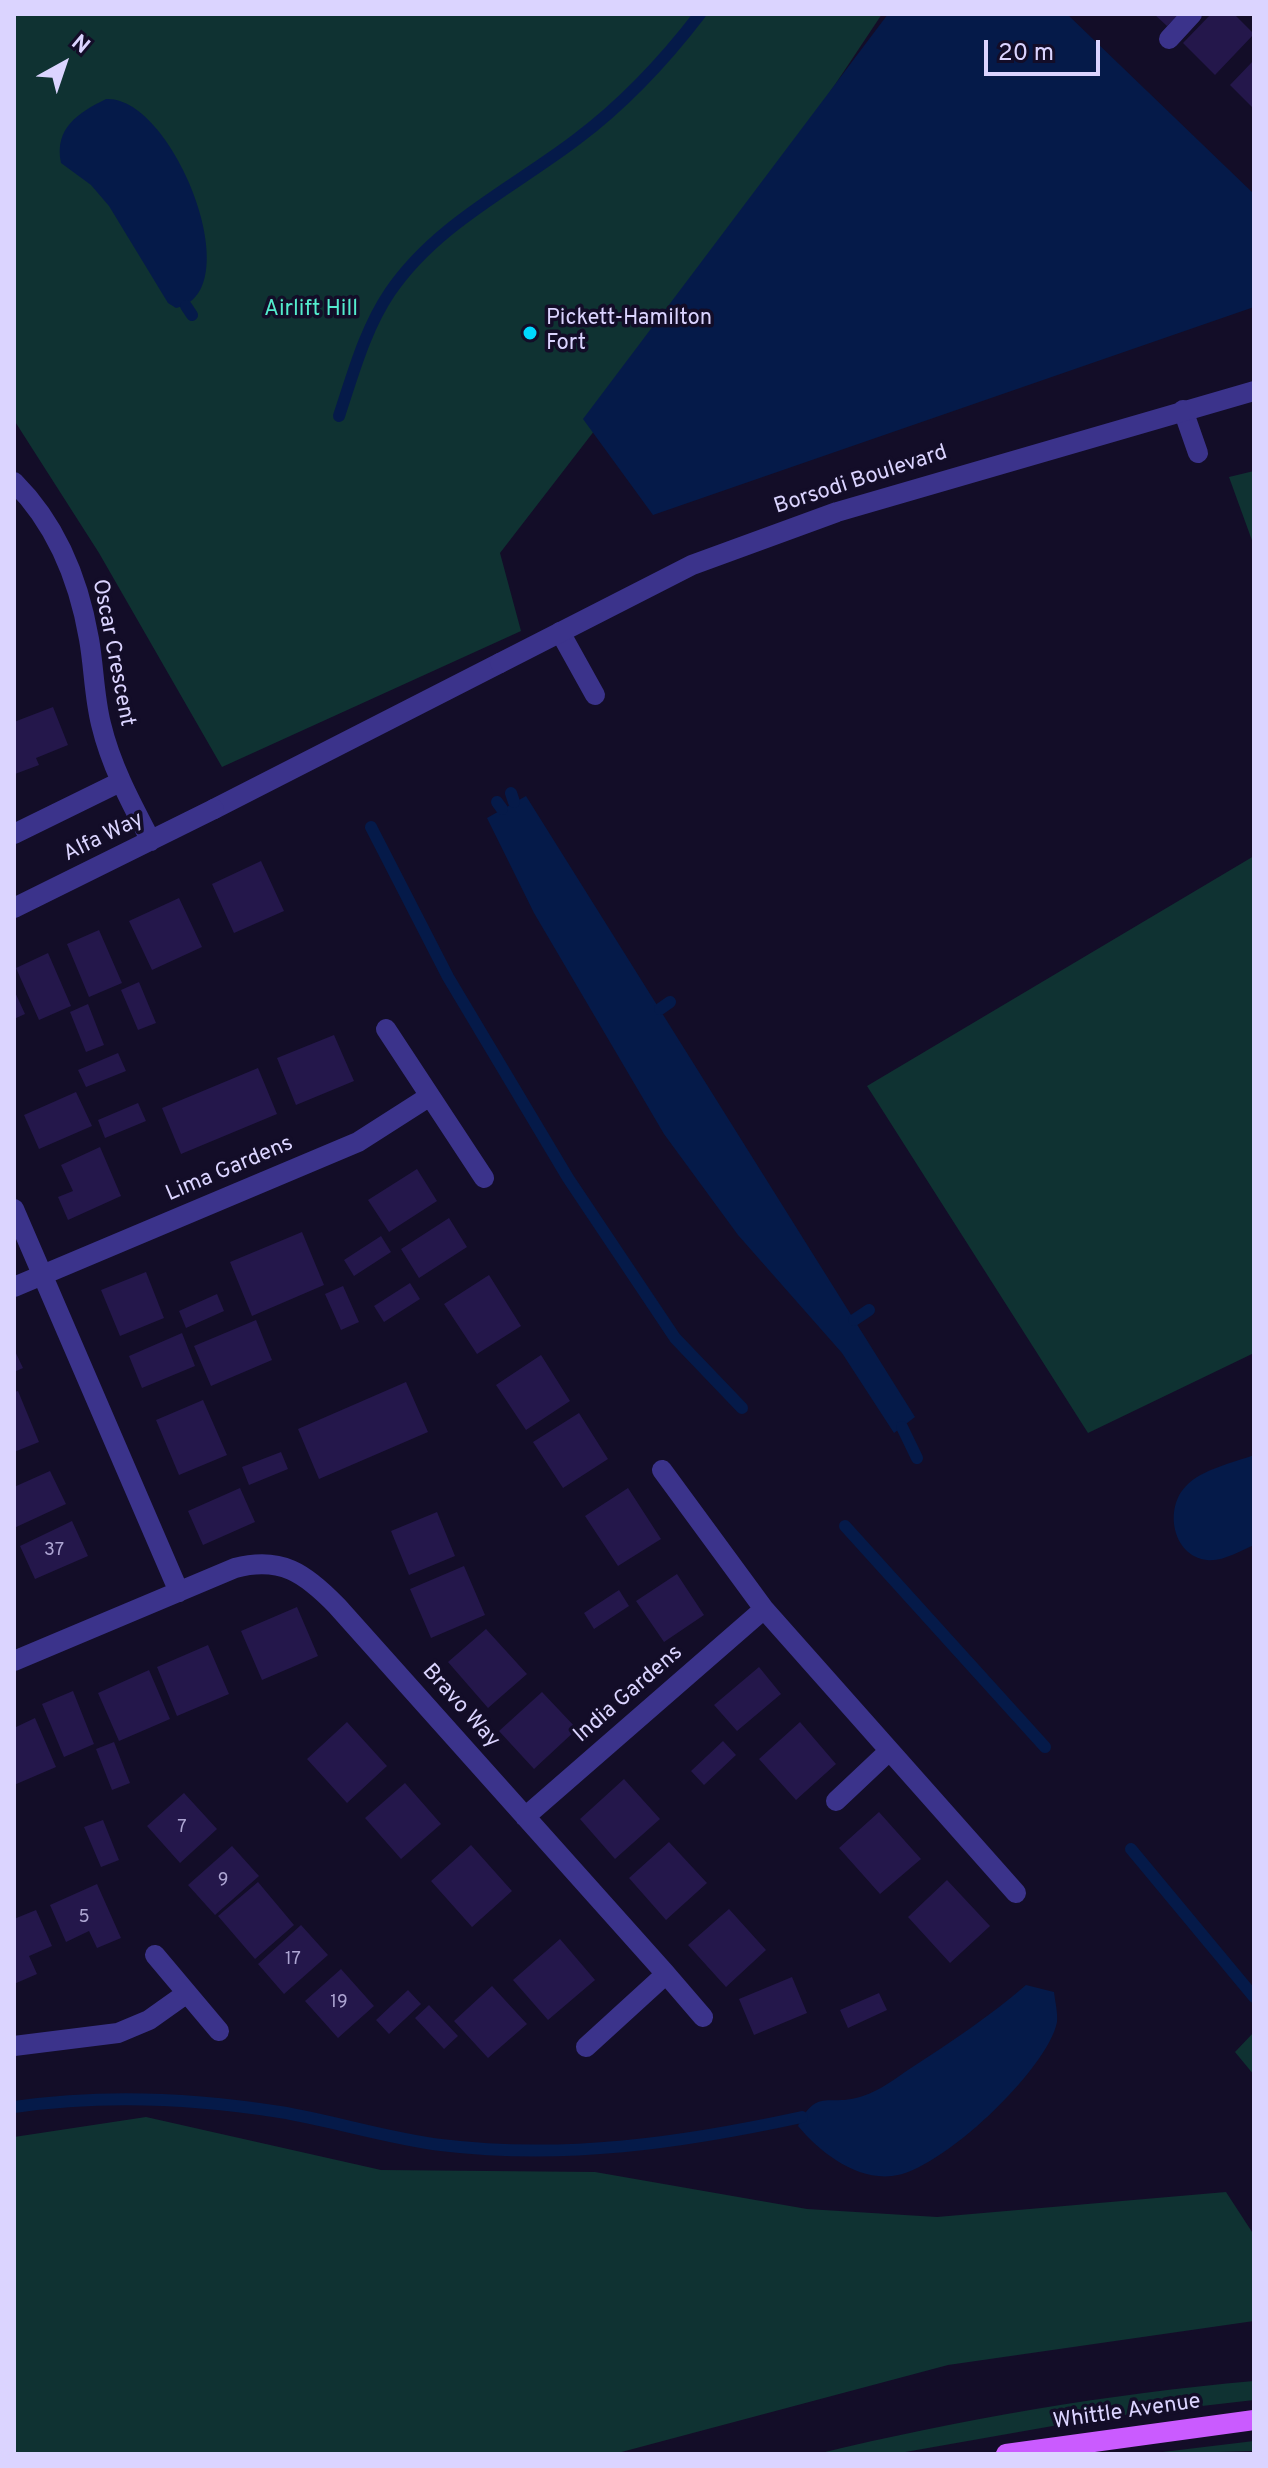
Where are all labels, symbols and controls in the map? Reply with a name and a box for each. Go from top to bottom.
north arrow [24,24,104,104]
scale bar [988,24,1104,74]
text: N [65,30,94,61]
text: 20 m [998,39,1054,69]
park label: Airlift Hill [264,298,358,324]
place label: Pickett-Hamilton Fort [546,307,712,358]
marker: Pickett-Hamilton Fort [521,324,539,342]
street label: Borsodi Boulevard [771,441,951,521]
street label: Oscar Crescent [85,577,139,729]
street label: Alfa Way [60,807,148,869]
street label: Lima Gardens [162,1131,298,1209]
house number: 37 [44,1540,64,1562]
street label: India Gardens [569,1641,689,1749]
street label: Bravo Way [415,1660,505,1754]
house number: 7 [177,1817,187,1839]
house number: 9 [218,1870,228,1892]
house number: 5 [78,1907,90,1929]
house number: 17 [285,1949,301,1971]
house number: 19 [330,1992,348,2014]
street label: Whittle Avenue [1052,2390,1202,2436]

